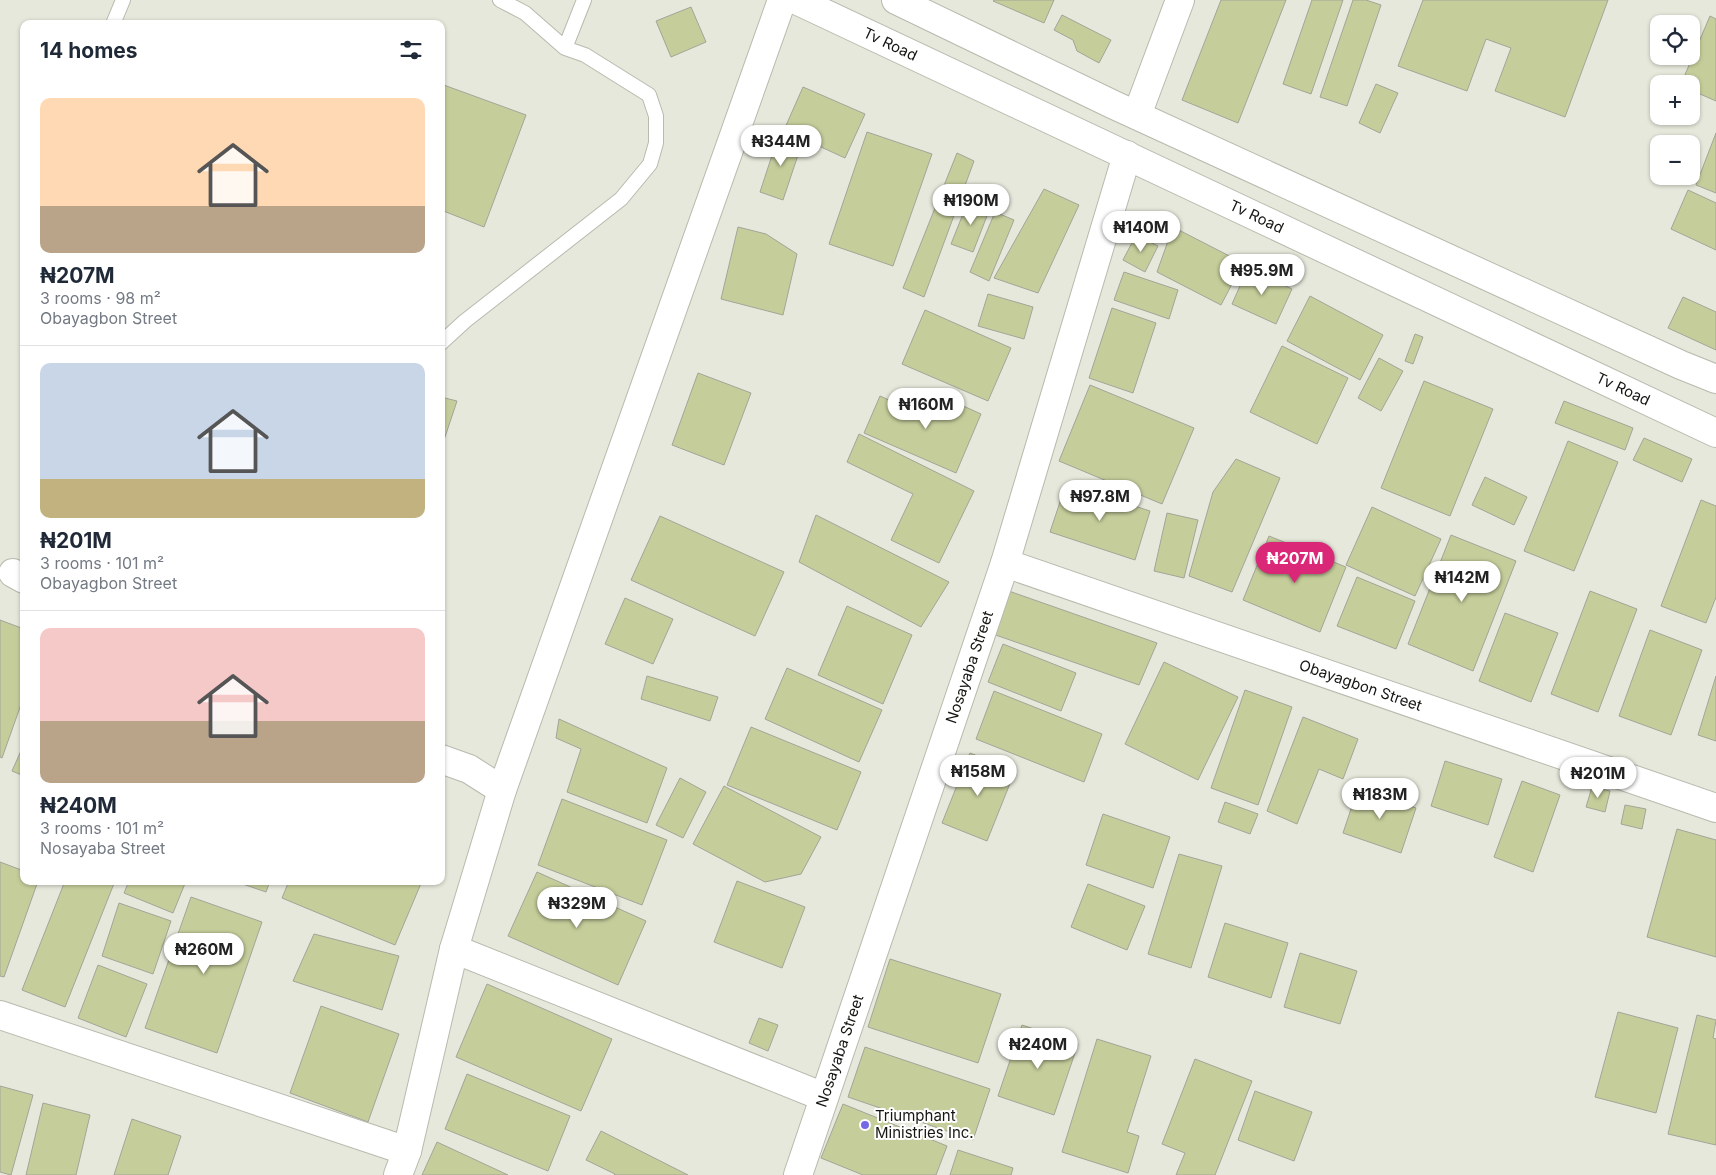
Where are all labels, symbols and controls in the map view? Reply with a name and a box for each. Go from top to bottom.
map controls [1650,15,1700,185]
button: locate [1650,15,1700,65]
street label: Tv Road [860,23,920,65]
icon: filters [397,36,425,64]
text: 14 homes [40,38,138,63]
button: + [1650,75,1700,125]
pin: ₦344M [746,124,816,167]
icon: home [188,130,278,220]
text: ₦344M [752,131,811,151]
button: − [1650,135,1700,185]
pin: ₦190M [936,184,1006,226]
text: ₦190M [943,190,999,210]
street label: Tv Road [1227,195,1287,237]
pin: ₦140M [1106,210,1176,253]
text: ₦140M [1113,217,1169,237]
pin: ₦95.9M [1221,254,1303,296]
text: ₦95.9M [1231,260,1293,280]
text: ₦207M [40,263,115,288]
text: 3 rooms · 98 m² [40,288,161,308]
text: Obayagbon Street [40,308,177,328]
street label: Tv Road [1593,368,1653,410]
pin: ₦160M [891,388,961,430]
text: ₦160M [898,394,954,414]
icon: home [188,396,278,486]
pin: ₦97.8M [1059,480,1141,522]
text: ₦97.8M [1070,486,1130,506]
text: ₦201M [40,528,112,553]
pin: ₦207M [1260,542,1330,584]
text: ₦207M [1267,548,1323,568]
text: 3 rooms · 101 m² [40,553,164,573]
pin: ₦142M [1427,560,1497,603]
text: ₦142M [1435,567,1489,587]
text: Obayagbon Street [40,573,177,593]
street label: Nosayaba Street [941,608,997,726]
street label: Obayagbon Street [1297,655,1425,715]
icon: home [188,661,278,751]
pin: ₦158M [943,754,1013,797]
pin: ₦201M [1563,756,1633,799]
text: ₦158M [951,761,1005,781]
text: ₦201M [1571,763,1625,783]
pin: ₦183M [1345,778,1415,820]
text: ₦183M [1353,784,1407,804]
text: ₦240M [40,793,117,818]
text: 3 rooms · 101 m² [40,818,164,838]
text: Nosayaba Street [40,838,165,858]
pin: ₦329M [542,886,612,929]
text: ₦329M [548,893,606,913]
pin: ₦260M [169,932,239,975]
text: ₦260M [175,939,233,959]
street label: Nosayaba Street [812,992,867,1109]
pin: ₦240M [1003,1028,1073,1070]
text: ₦240M [1009,1034,1067,1054]
place label: Triumphant Ministries Inc. [875,1106,974,1142]
marker: Triumphant Ministries Inc. [859,1119,871,1131]

